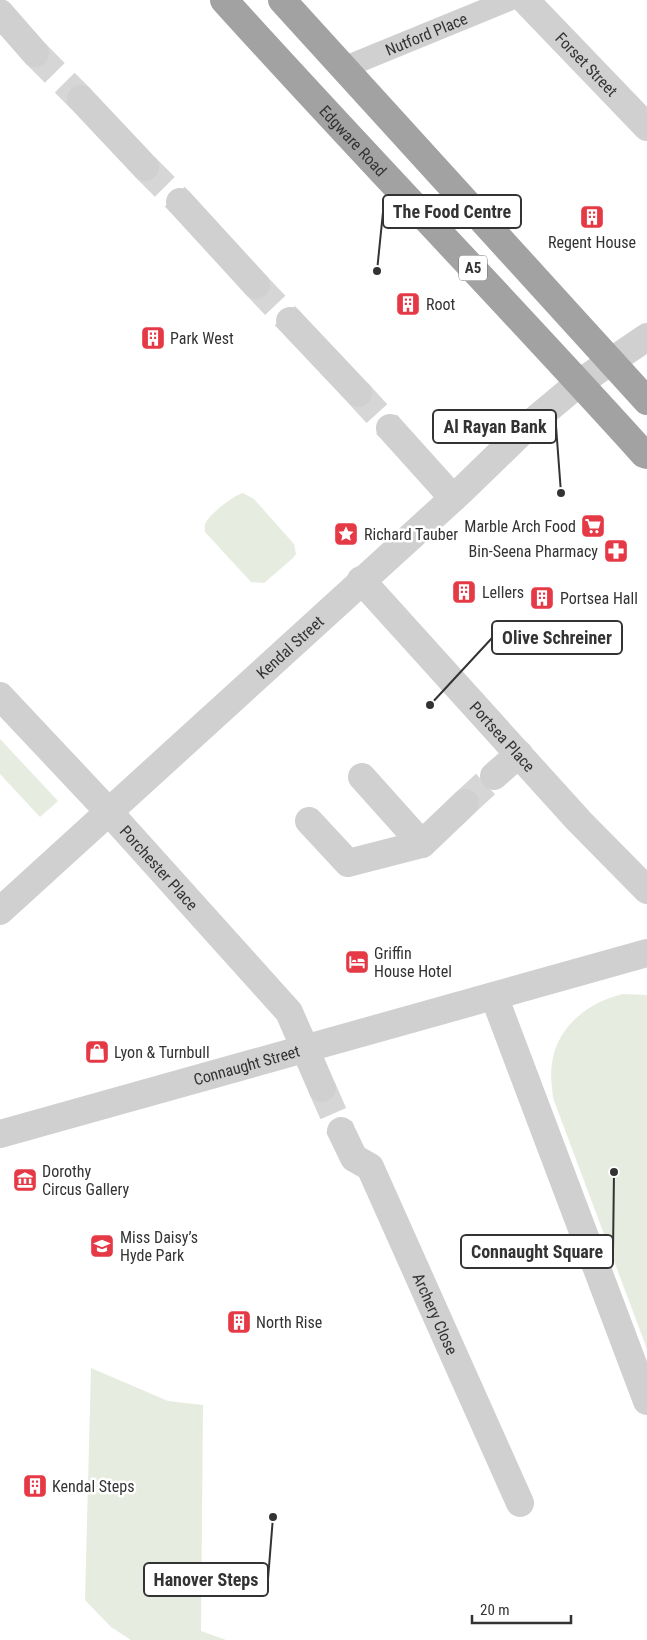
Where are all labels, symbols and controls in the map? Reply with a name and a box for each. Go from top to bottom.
street label: Nutford Place [383,9,470,60]
street label: Forset Street [551,29,621,101]
street label: Edgware Road [315,102,390,180]
callout: The Food Centre [383,195,521,228]
text: The Food Centre [393,201,512,222]
building icon: Regent House [579,204,605,230]
place label: Regent House [548,233,636,252]
road number: A5 [459,256,487,280]
building icon: Root [395,291,421,317]
place label: Root [426,295,456,314]
building icon: Park West [140,325,166,351]
place label: Park West [170,329,234,348]
callout: Al Rayan Bank [433,410,556,443]
text: Al Rayan Bank [443,416,547,437]
supermarket icon: Marble Arch Food [580,513,606,539]
place label: Marble Arch Food [464,517,576,536]
place icon: Richard Tauber [333,521,359,547]
place label: Richard Tauber [364,525,458,544]
pharmacy icon: Bin-Seena Pharmacy [603,538,629,564]
place label: Bin-Seena Pharmacy [469,542,598,561]
building icon: Lellers [451,579,477,605]
place label: Lellers [482,583,524,602]
building icon: Portsea Hall [529,585,555,611]
place label: Portsea Hall [560,589,638,608]
street label: Kendal Street [253,612,328,683]
callout: Olive Schreiner [492,621,622,654]
text: Olive Schreiner [502,627,612,648]
street label: Portsea Place [466,698,539,776]
street label: Porchester Place [116,822,202,914]
place label: Griffin House Hotel [374,944,452,981]
hotel icon: Griffin House Hotel [344,949,370,975]
shop icon: Lyon & Turnbull [84,1039,110,1065]
street label: Connaught Street [191,1042,302,1089]
place label: Lyon & Turnbull [114,1043,210,1062]
place label: Dorothy Circus Gallery [42,1162,130,1199]
museum icon: Dorothy Circus Gallery [12,1167,38,1193]
place label: Miss Daisy’s Hyde Park [120,1228,198,1265]
school or university icon: Miss Daisy’s Hyde Park [89,1233,115,1259]
callout: Connaught Square [461,1235,613,1268]
text: Connaught Square [471,1241,604,1262]
street label: Archery Close [409,1270,462,1358]
building icon: North Rise [226,1309,252,1335]
place label: North Rise [256,1313,322,1332]
building icon: Kendal Steps [22,1473,48,1499]
place label: Kendal Steps [52,1477,134,1496]
callout: Hanover Steps [144,1563,268,1596]
text: Hanover Steps [154,1569,258,1590]
scale bar [472,1592,571,1624]
text: 20 m [480,1601,510,1619]

